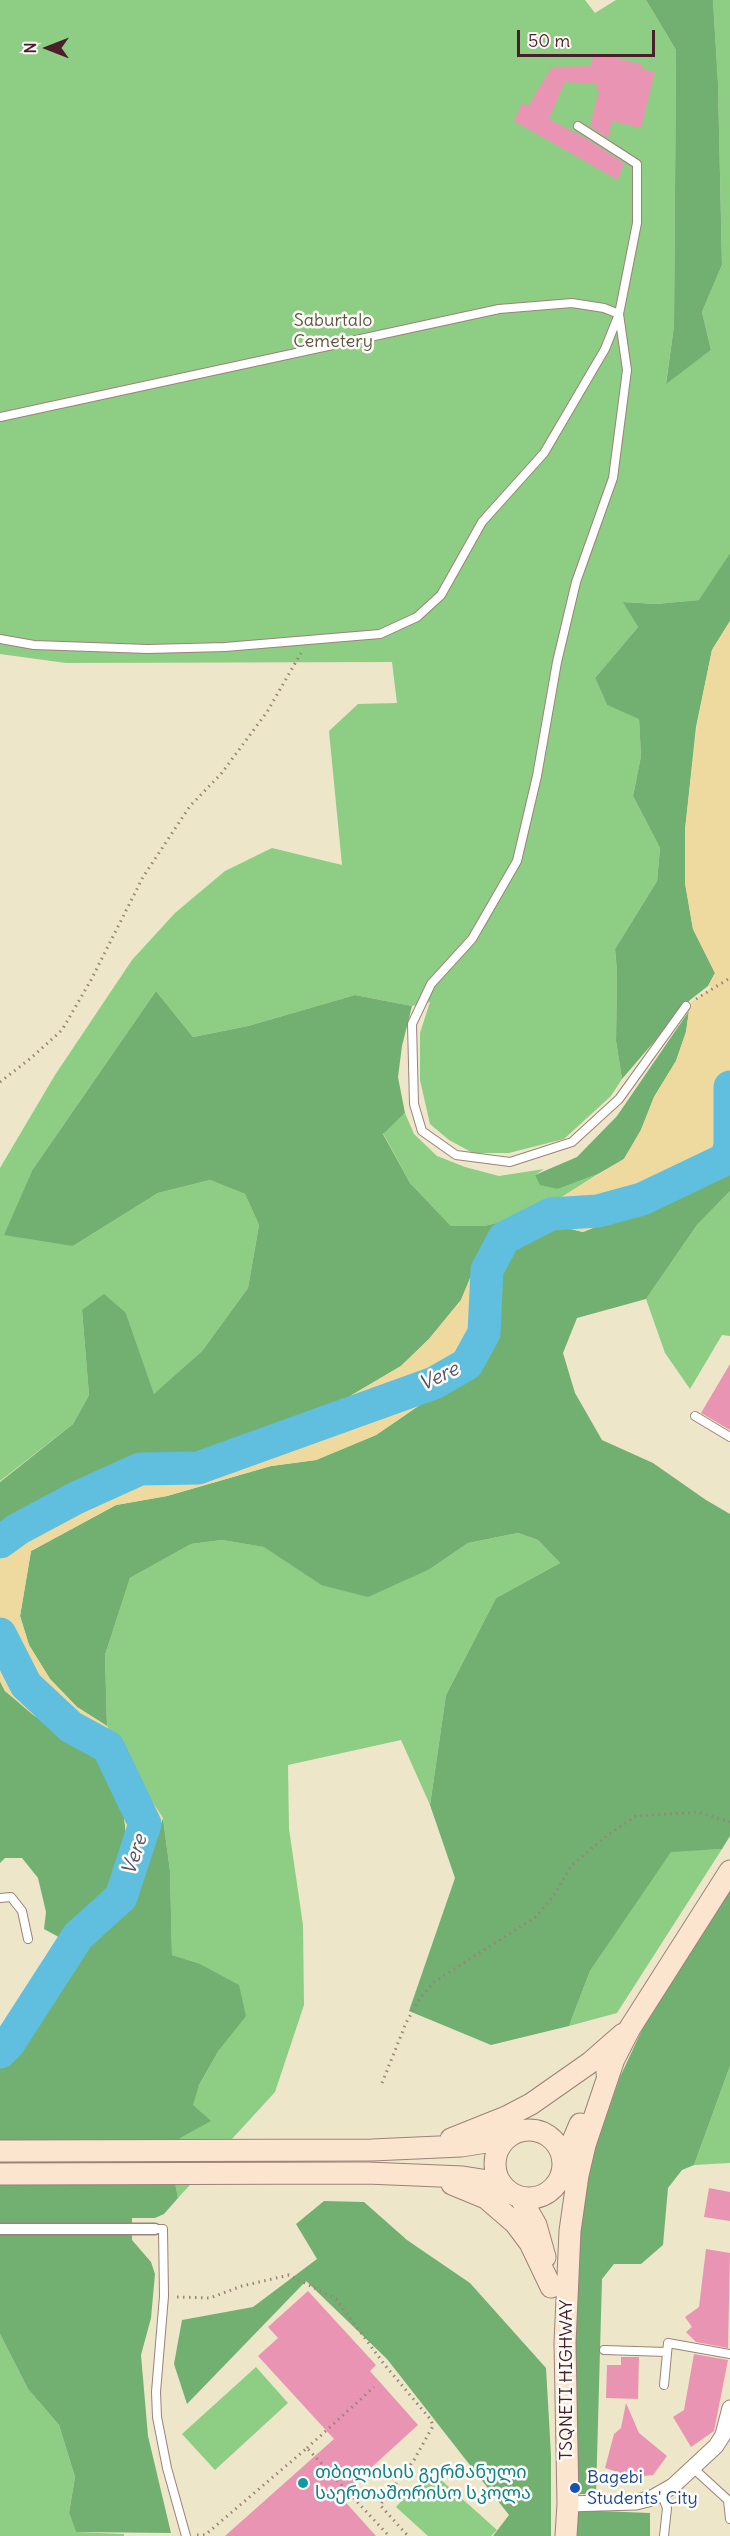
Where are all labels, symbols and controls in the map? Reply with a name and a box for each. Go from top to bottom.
north arrow [18,18,78,78]
scale bar [520,18,658,56]
text: 50 m [528,29,570,52]
text: N [20,42,40,54]
park label: Saburtalo Cemetery [293,310,373,352]
water label: Vere [415,1357,463,1397]
water label: Vere [117,1832,153,1878]
street label: TSQNETI HIGHWAY [556,2300,578,2460]
place label: თბილისის გერმანული საერთაშორისო სკოლა [315,2462,531,2504]
place label: Bagebi Students' City [587,2467,698,2510]
marker: თბილისის გერმანული საერთაშორისო სკოლა [296,2476,310,2490]
marker: Bagebi Students' City [568,2481,582,2495]

